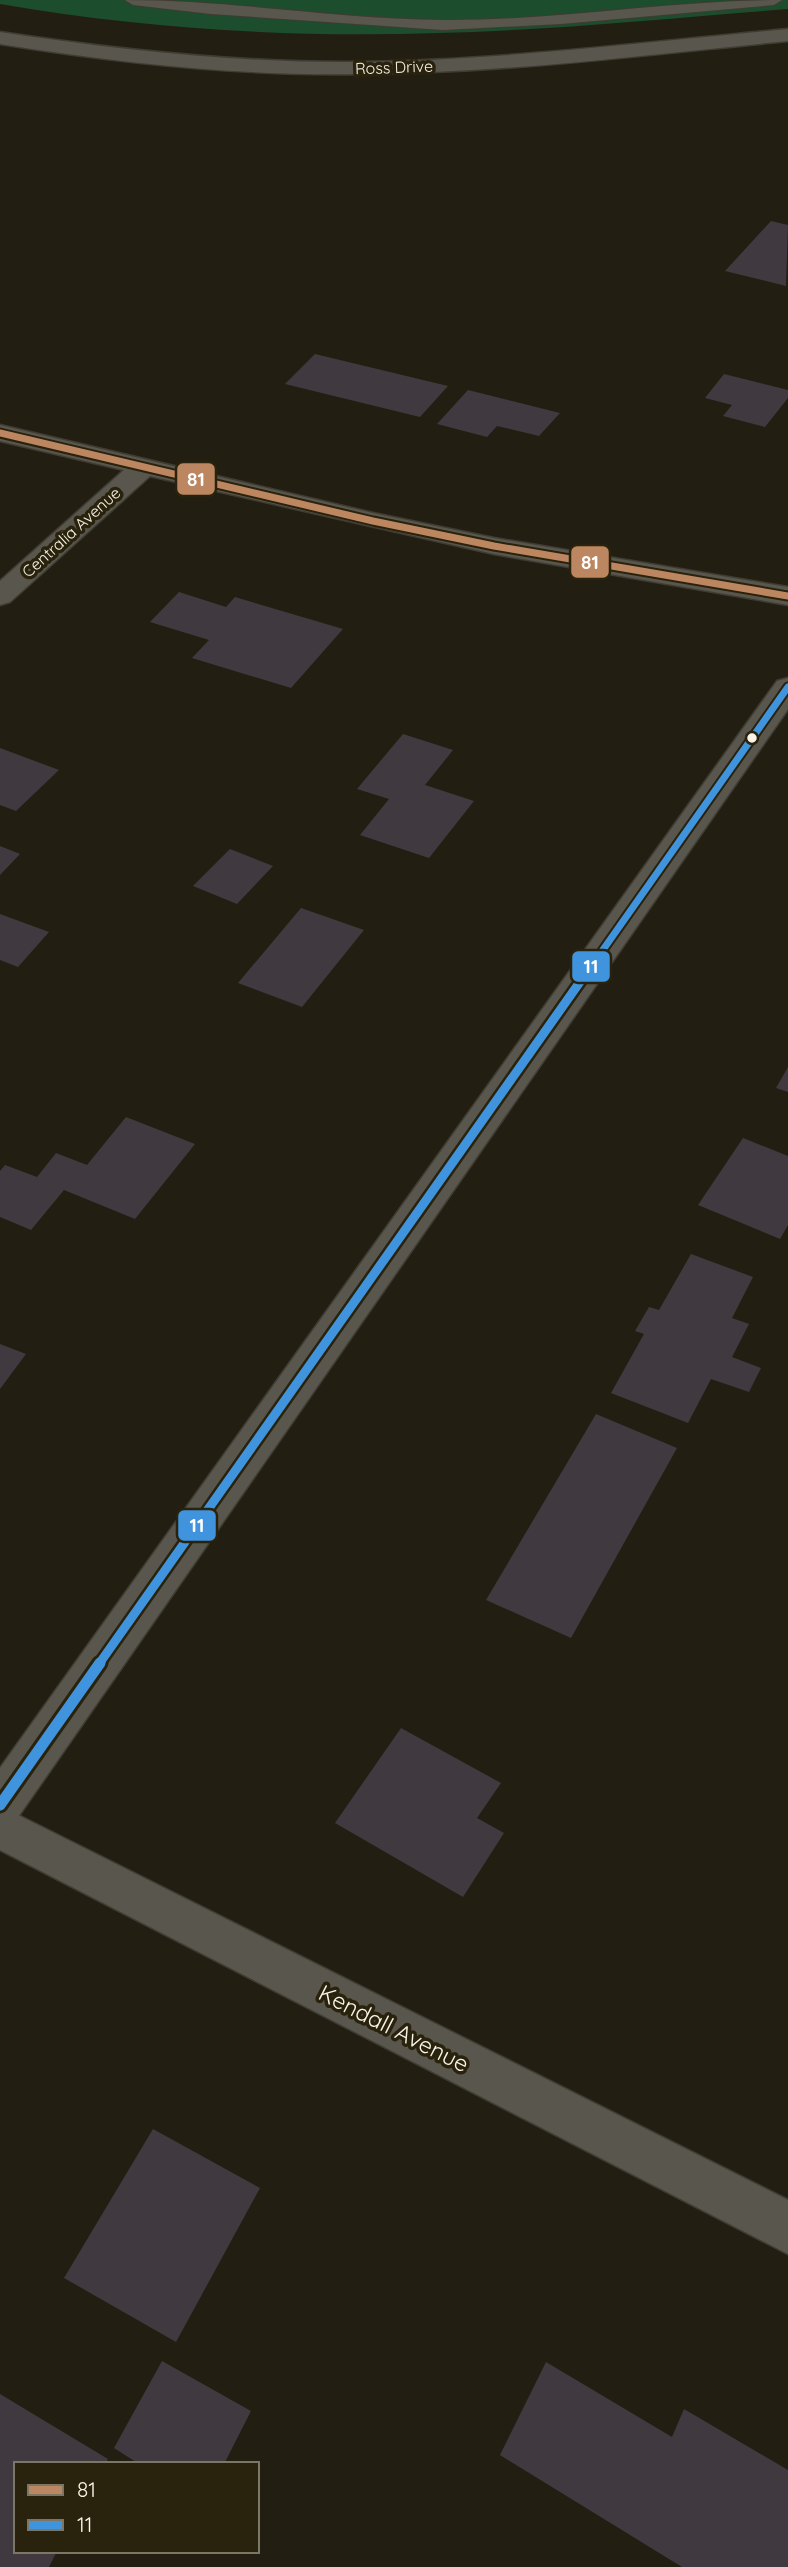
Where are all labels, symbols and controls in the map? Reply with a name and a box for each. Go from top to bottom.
street label: Ross Drive [355,56,433,78]
line badge: 81 [176,462,216,496]
text: 81 [187,467,205,491]
street label: Centralia Avenue [18,483,124,581]
line badge: 81 [570,545,610,579]
text: 81 [581,550,599,574]
unlabelled marker [745,731,759,745]
line badge: 11 [571,950,611,983]
text: 11 [584,954,598,978]
line badge: 11 [177,1509,217,1542]
text: 11 [190,1513,204,1537]
street label: Kendall Avenue [314,1978,474,2078]
legend [14,2462,259,2553]
text: 81 [77,2476,96,2502]
text: 11 [77,2511,93,2537]

